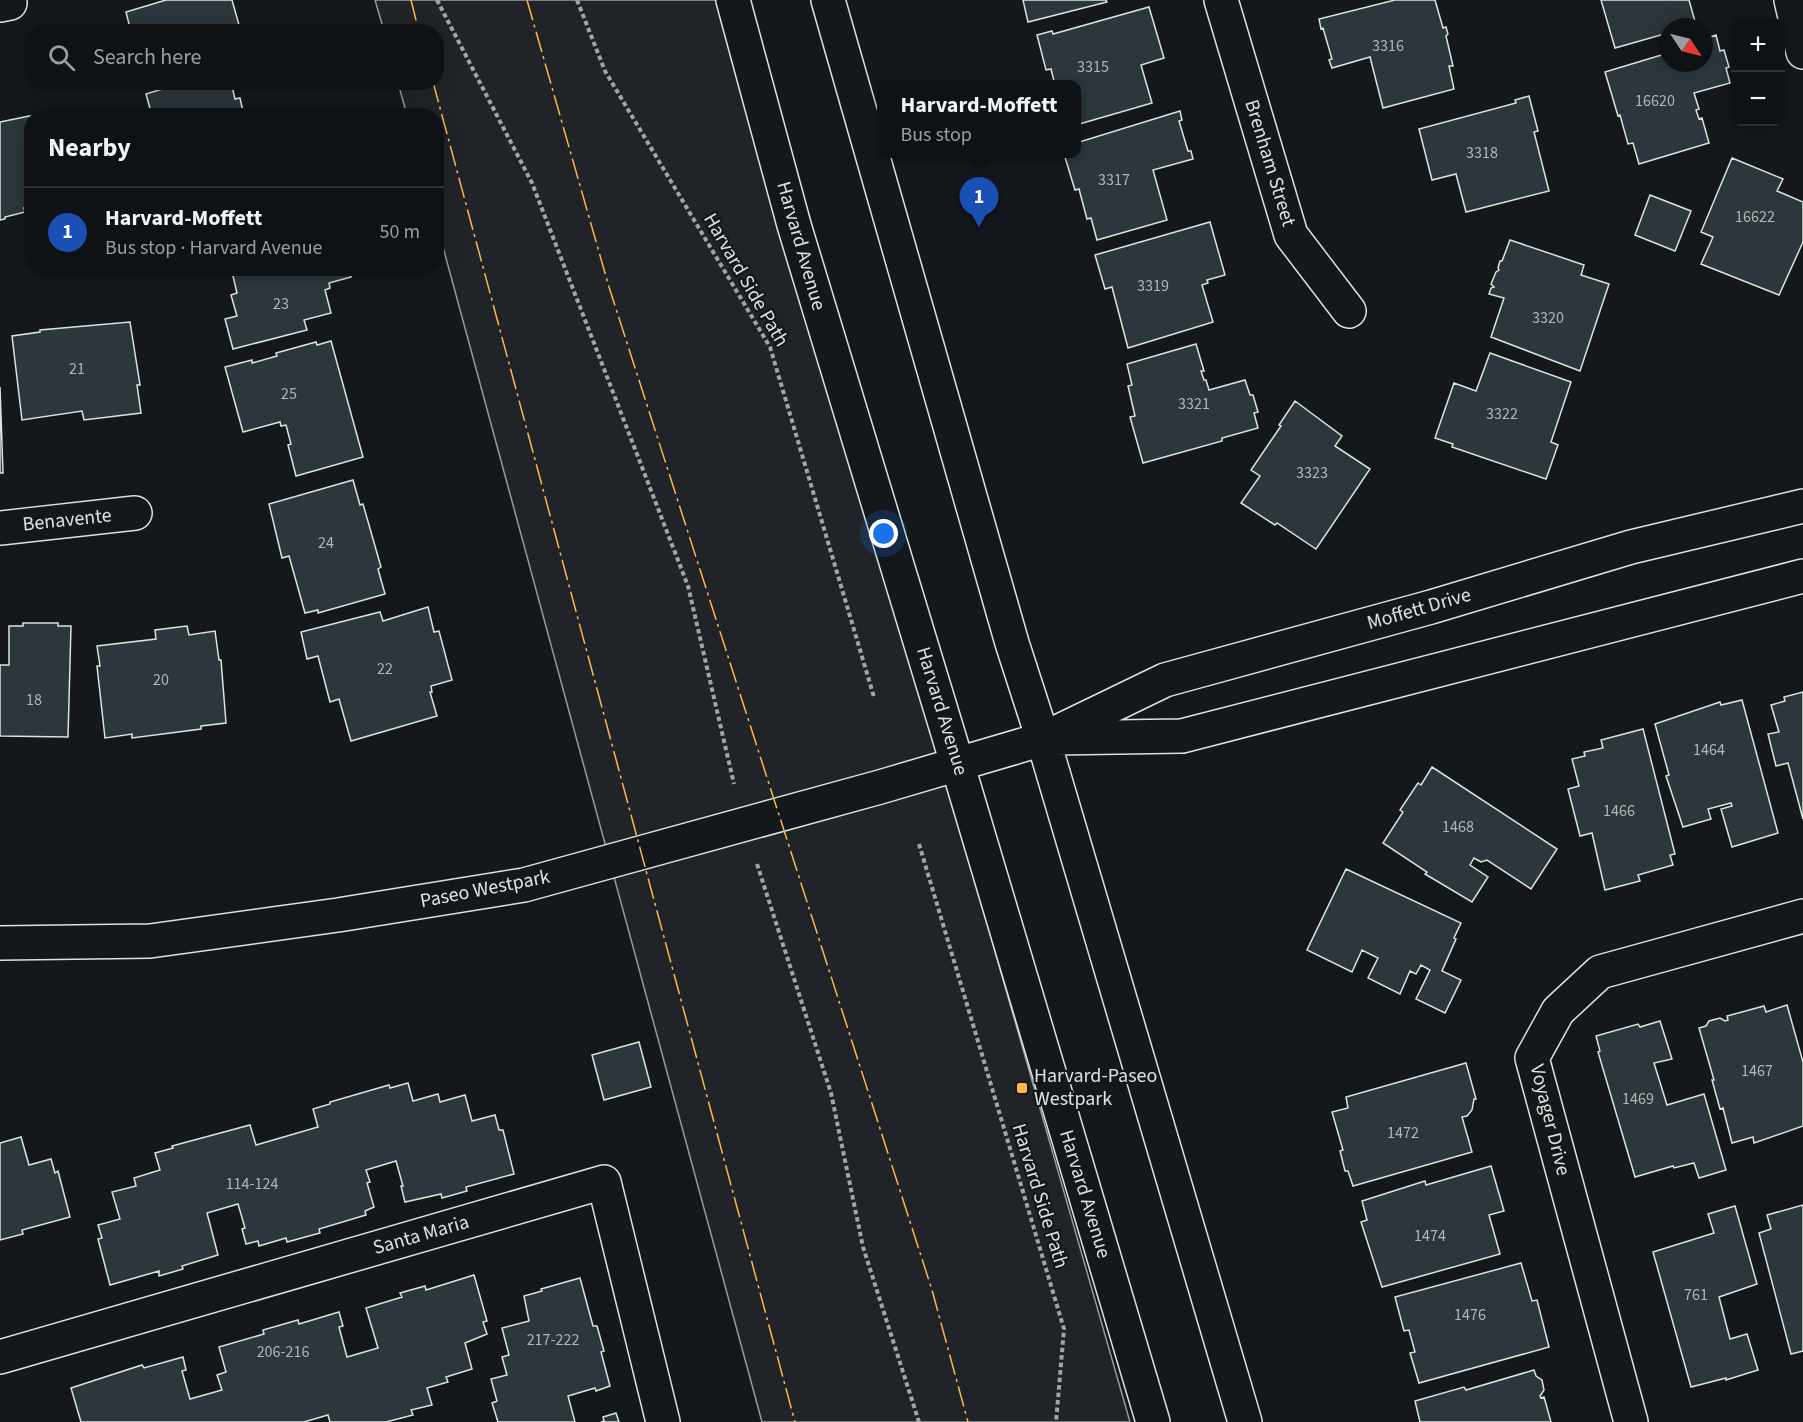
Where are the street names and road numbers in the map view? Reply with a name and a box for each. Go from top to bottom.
street label: Brenham Street [1237,96,1303,230]
street label: Harvard Avenue [769,178,833,314]
street label: Harvard Side Path [696,208,796,352]
street label: Benavente [21,501,113,539]
street label: Moffett Drive [1364,581,1474,637]
street label: Harvard Avenue [909,643,975,779]
street label: Paseo Westpark [418,863,552,915]
street label: Voyager Drive [1523,1061,1577,1179]
street label: Harvard Side Path [1005,1120,1075,1272]
street label: Harvard Avenue [1052,1126,1118,1262]
street label: Santa Maria [370,1208,472,1262]

